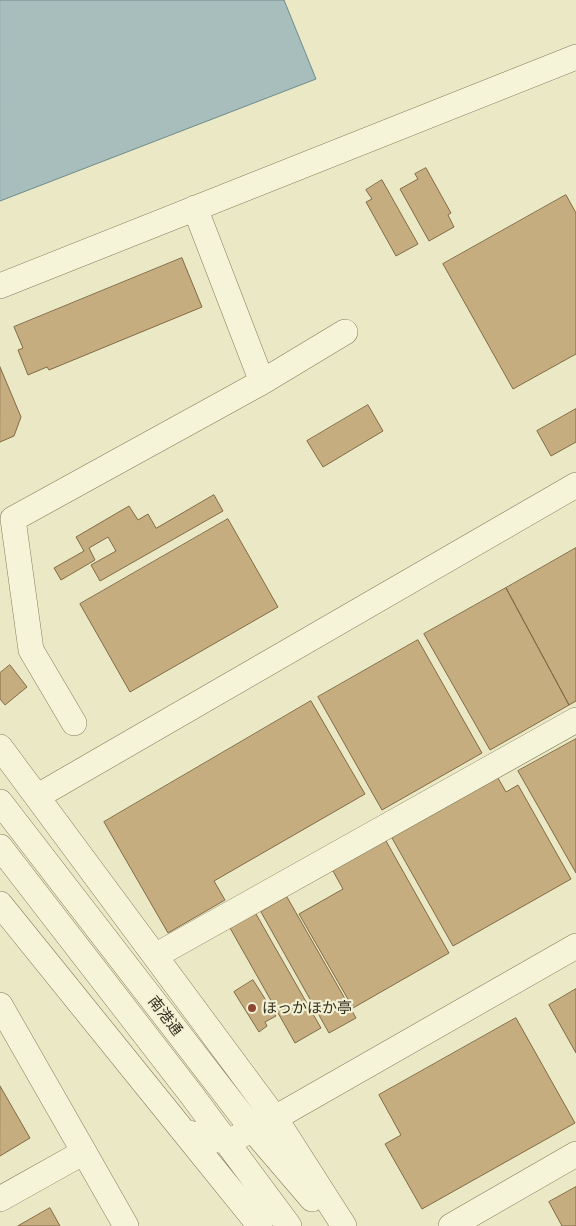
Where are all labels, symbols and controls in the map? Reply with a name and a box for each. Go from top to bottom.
street label: 南港通 [144,993,186,1039]
place label: ほっかほか亭 [262,999,352,1017]
marker: ほっかほか亭 [246,1002,258,1014]

